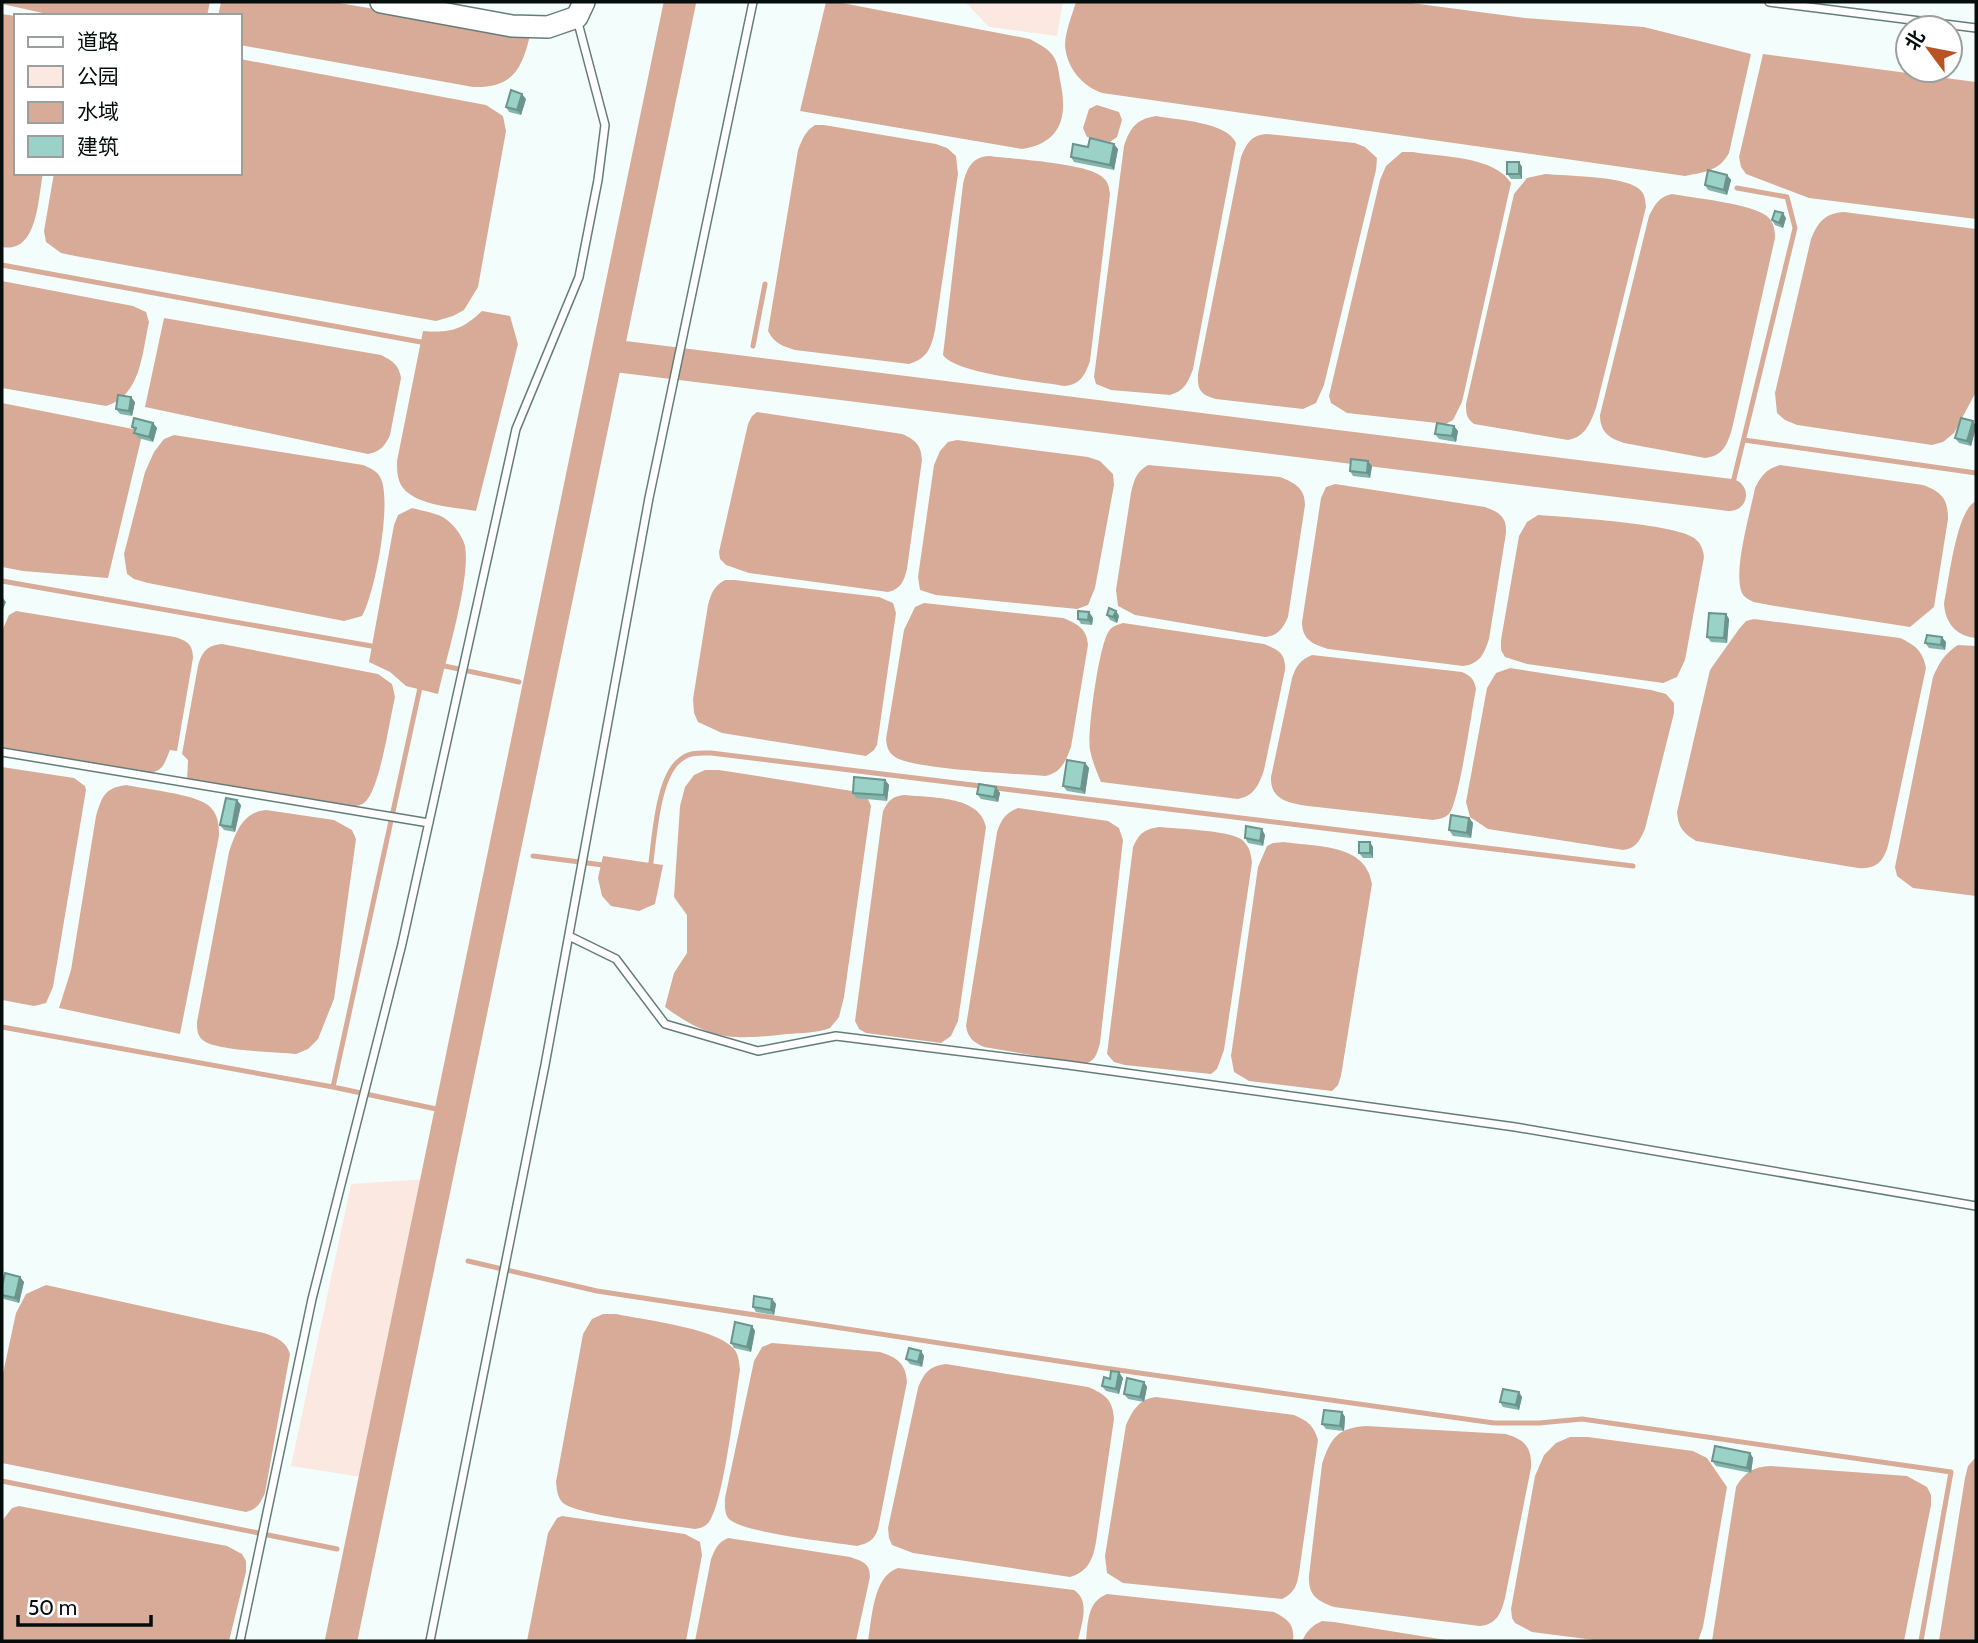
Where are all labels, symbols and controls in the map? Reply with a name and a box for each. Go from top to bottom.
legend [14,14,242,175]
north arrow [1894,14,1964,84]
text: 北 [1900,26,1930,54]
text: 道路 [77,29,119,54]
text: 公园 [77,64,119,89]
text: 水域 [77,99,119,124]
text: 建筑 [77,134,119,159]
scale bar [18,1584,150,1628]
text: 50 m [28,1595,77,1620]

